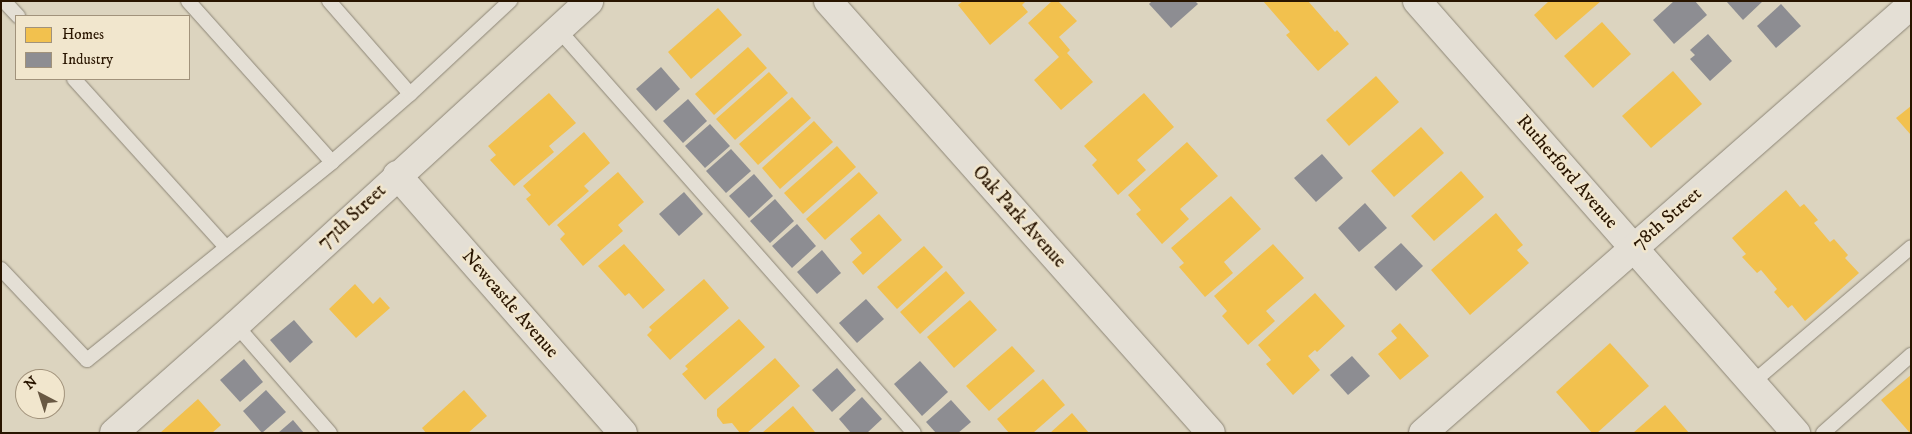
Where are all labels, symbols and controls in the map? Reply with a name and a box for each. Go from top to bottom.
legend [15,15,190,80]
text: Homes [62,25,104,44]
text: Industry [62,50,113,69]
street label: Rutherford Avenue [1511,110,1623,234]
street label: Oak Park Avenue [967,161,1071,273]
street label: 77th Street [313,180,391,254]
street label: 78th Street [1628,183,1706,255]
street label: Newcastle Avenue [457,245,563,363]
north arrow [15,369,65,419]
text: N [21,373,41,394]

